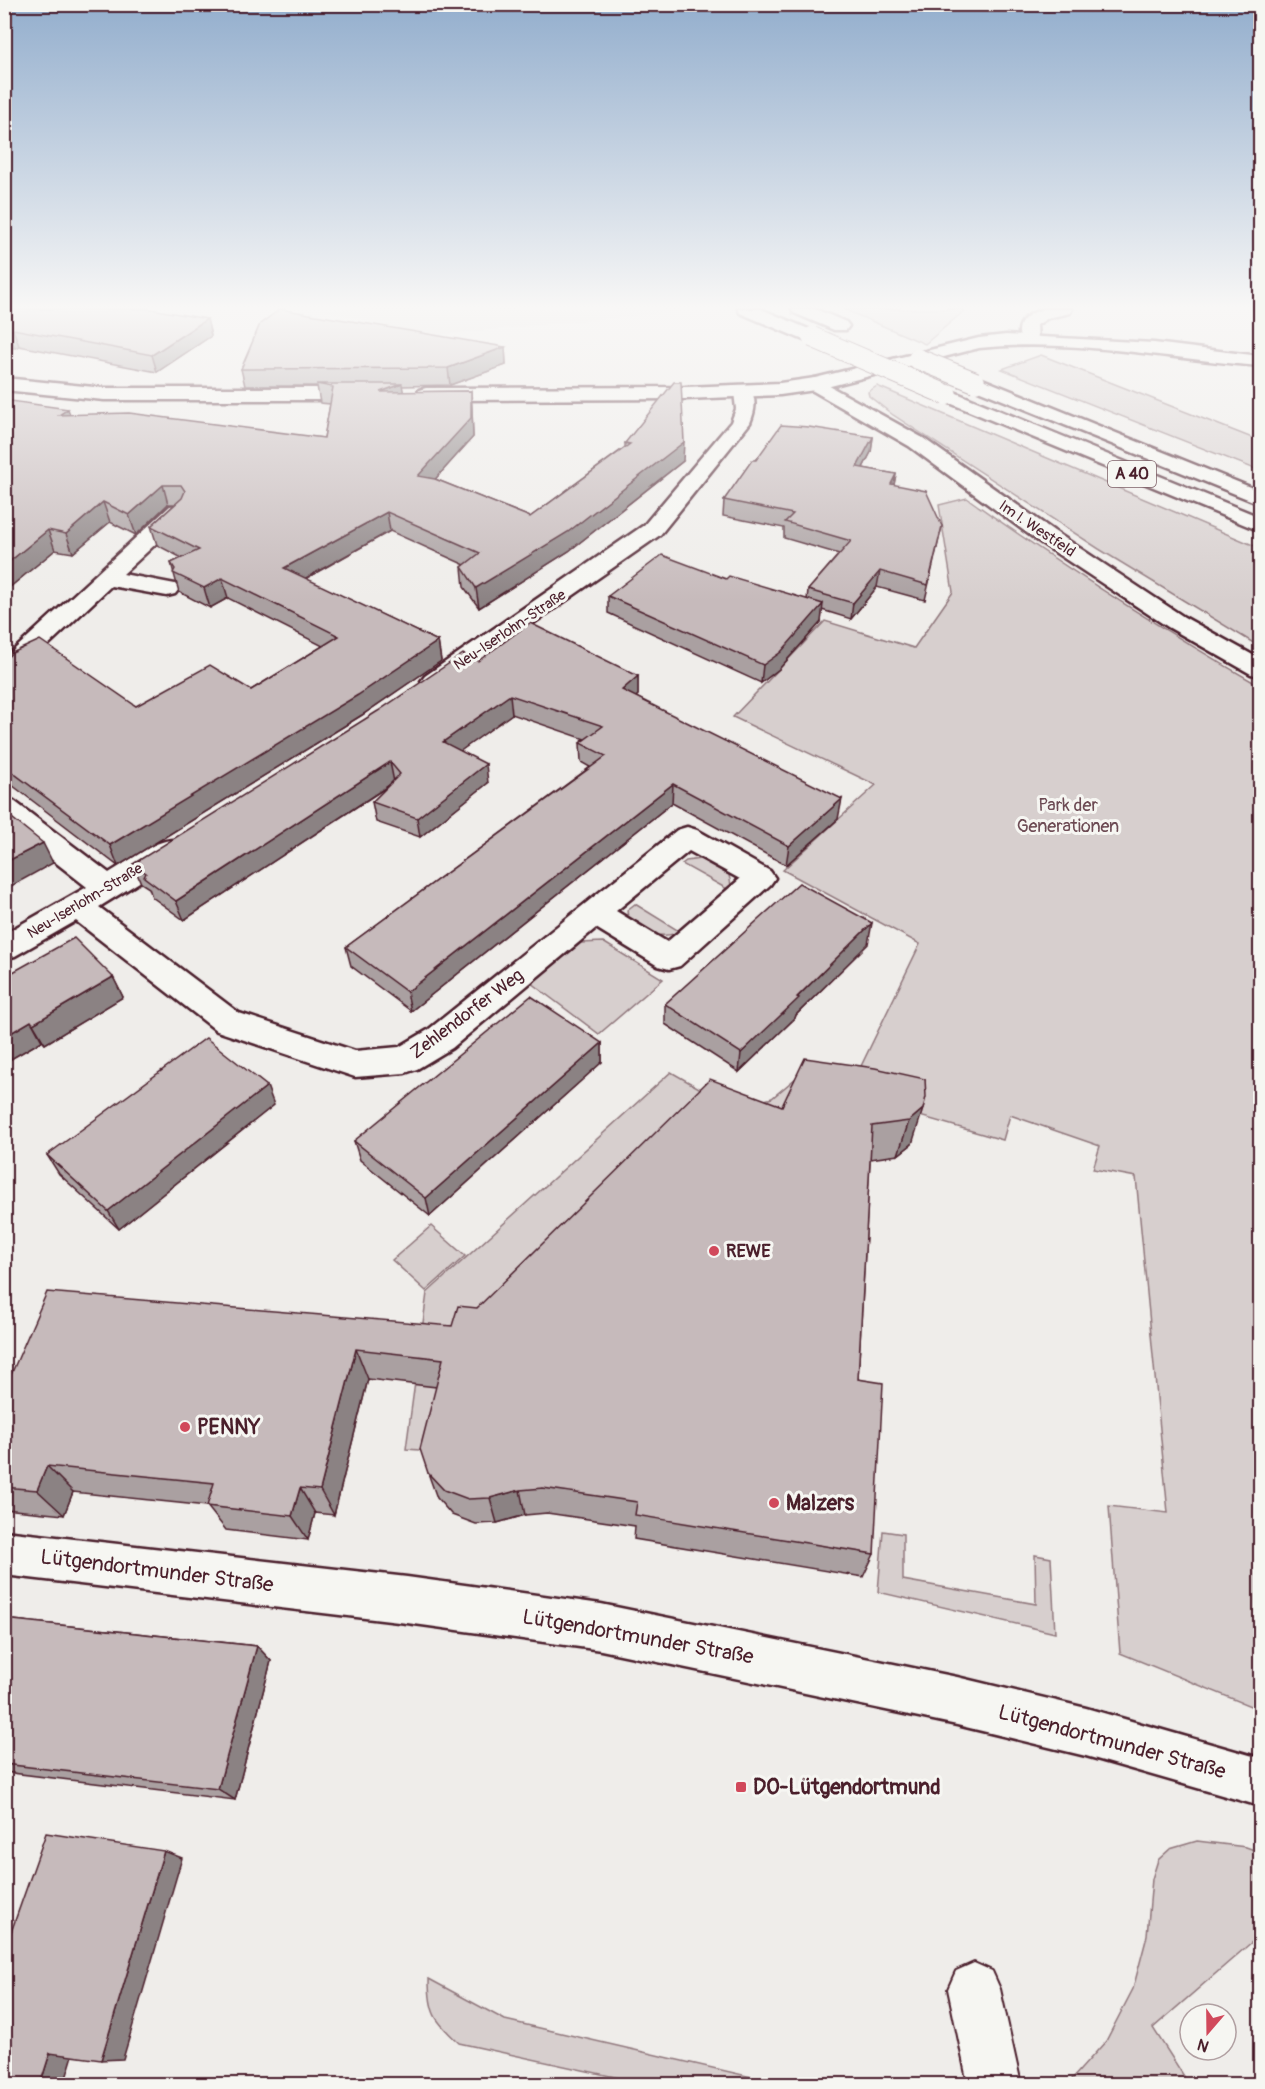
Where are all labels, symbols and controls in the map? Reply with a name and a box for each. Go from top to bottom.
road number: A 40 [1108,461,1156,487]
street label: Im I. Westfeld [995,497,1079,561]
street label: Neu-Iserlohn-Straße [450,585,570,675]
park label: Park der Generationen [1017,794,1119,838]
street label: Neu-Iserlohn-Straße [24,859,147,943]
street label: Zehlendorfer Weg [406,964,528,1064]
place label: REWE [726,1240,771,1263]
marker: REWE [707,1244,721,1258]
place label: PENNY [197,1414,261,1441]
marker: PENNY [178,1420,192,1434]
place label: Malzers [786,1490,855,1517]
marker: Malzers [767,1496,781,1510]
street label: Lütgendortmunder Straße [39,1543,276,1599]
street label: Lütgendortmunder Straße [520,1603,756,1671]
street label: Lütgendortmunder Straße [995,1699,1229,1786]
place label: DO-Lütgendortmund [753,1774,941,1801]
marker: DO-Lütgendortmund [734,1780,748,1794]
north arrow [1178,2002,1238,2062]
text: N [1195,2034,1212,2056]

